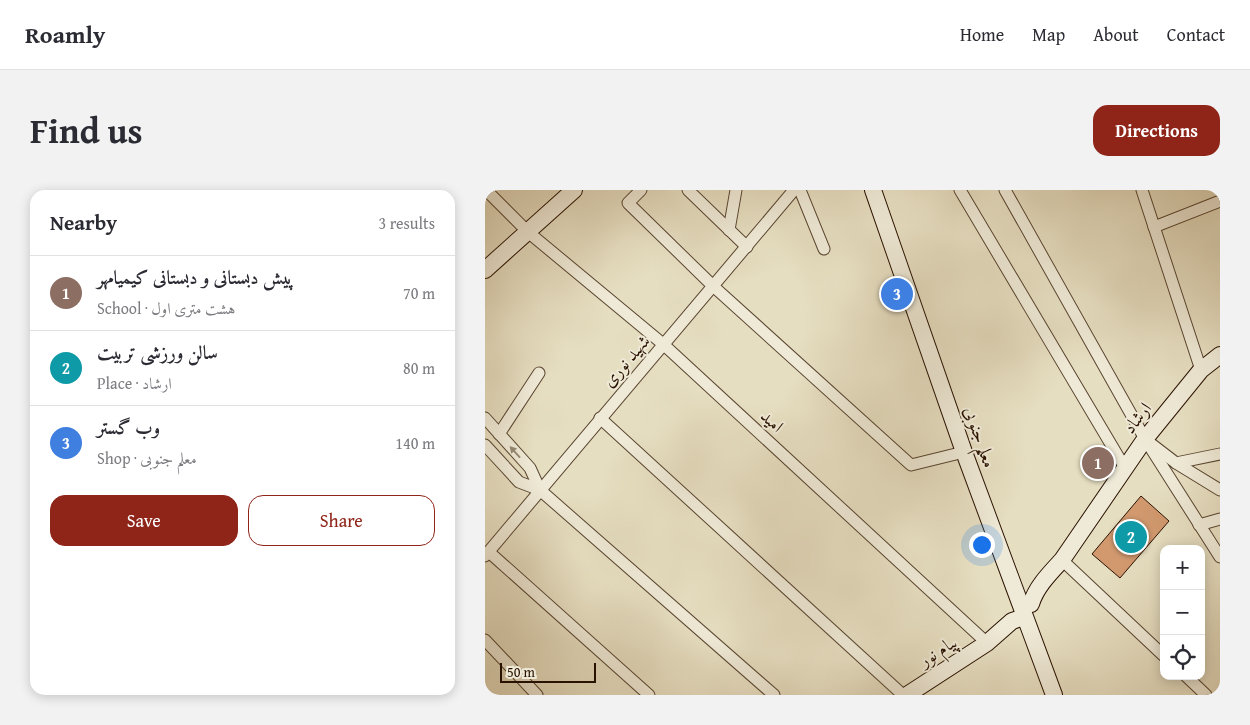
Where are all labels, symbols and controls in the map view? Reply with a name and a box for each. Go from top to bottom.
text: Roamly [25,17,105,52]
text: Home [960,21,1004,48]
text: Map [1032,21,1065,48]
text: About [1093,21,1139,48]
text: Contact [1167,21,1225,48]
text: Find us [30,105,143,156]
button: Directions [1093,105,1220,156]
text: Nearby [50,207,117,238]
text: 3 results [378,211,435,235]
text: پیش دبستانی و دبستانی کیمیامهر [97,263,294,291]
pin: 3 [881,275,913,313]
text: 1 [62,281,70,305]
text: 70 m [403,281,435,305]
text: School · هشت متری اول [97,296,235,320]
street label: شهید نوری [595,328,656,393]
text: سالن ورزشی تربیت [97,338,218,366]
text: 2 [62,356,70,380]
text: 80 m [403,356,435,380]
text: Place · ارشاد [97,371,172,395]
street label: ارشاد [1116,396,1158,439]
street label: معلم جنوبی [953,402,1004,473]
street label: امید [754,403,790,439]
text: وب گستر [97,413,160,441]
text: 3 [62,431,70,455]
text: 140 m [395,431,435,455]
pin: 1 [1082,444,1114,482]
text: Shop · معلم جنوبی [97,446,197,470]
one-way arrow [509,447,521,459]
button: Save [50,495,238,546]
button: Share [248,495,435,546]
pin: 2 [1115,518,1147,556]
your location [969,532,995,558]
map controls [1160,545,1205,680]
button: + [1160,545,1205,590]
button: − [1160,590,1205,635]
street label: پیام نور [911,628,964,677]
button: locate [1160,635,1205,680]
scale bar [500,660,596,683]
text: 50 m [507,662,535,682]

